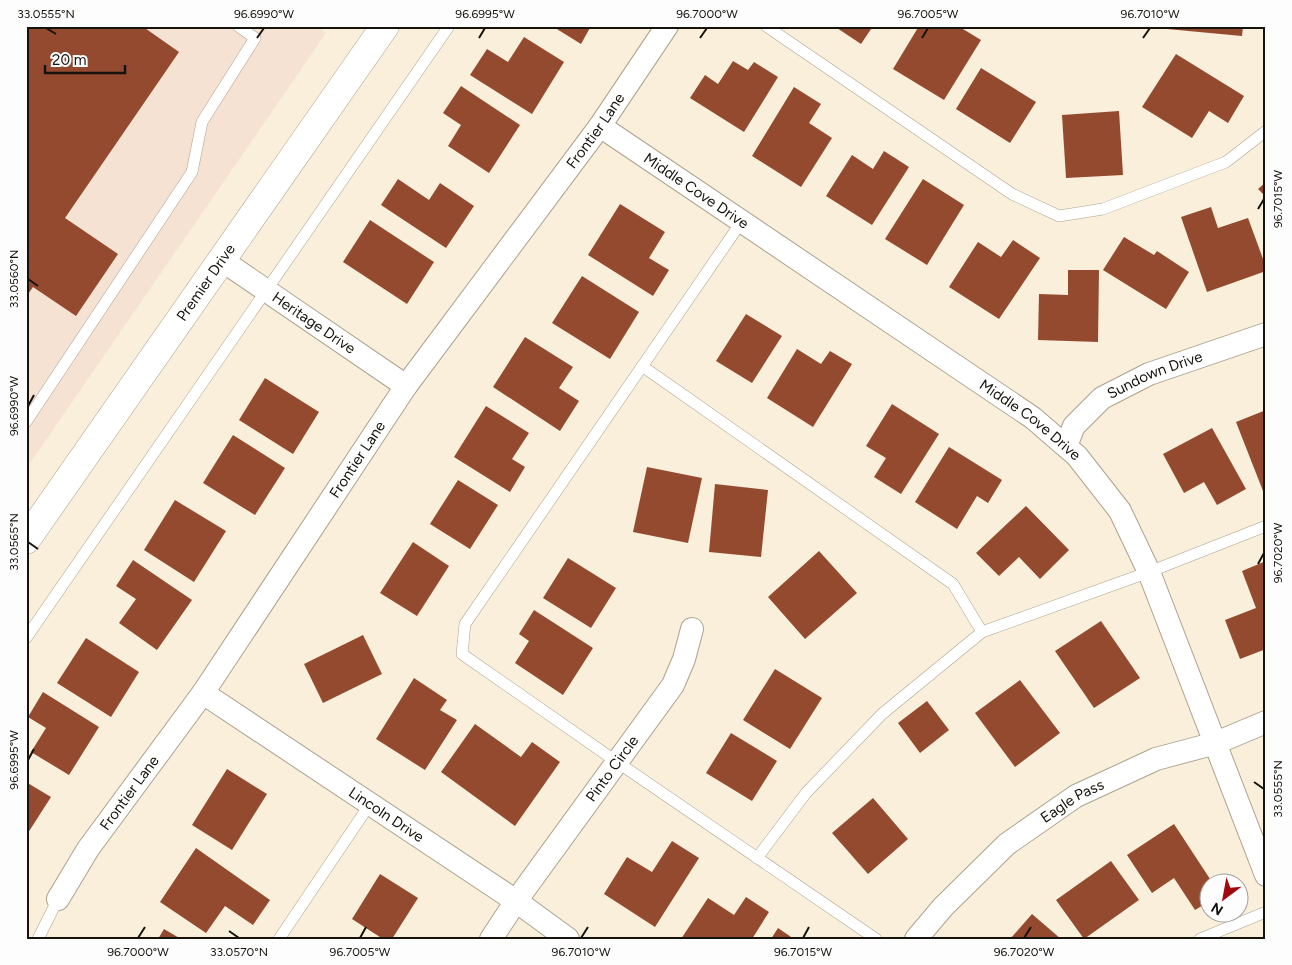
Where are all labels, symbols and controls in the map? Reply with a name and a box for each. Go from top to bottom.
text: 33.0555°N [17,7,75,21]
text: 96.6990°W [234,7,295,21]
text: 96.6995°W [455,7,515,21]
text: 96.7000°W [676,7,738,21]
text: 96.7005°W [898,7,959,21]
text: 96.7010°W [1121,7,1180,21]
scale bar [45,42,125,74]
text: 20 m [52,51,86,69]
street label: Frontier Lane [562,90,628,172]
street label: Middle Cove Drive [640,149,752,233]
text: 96.7015°W [1271,170,1285,228]
street label: Premier Drive [173,241,239,325]
text: 33.0560°N [7,250,21,308]
street label: Heritage Drive [269,288,359,358]
street label: Sundown Drive [1104,347,1205,403]
text: 96.6990°W [7,375,21,436]
street label: Middle Cove Drive [976,376,1084,464]
street label: Frontier Lane [325,418,389,501]
text: 33.0565°N [7,513,21,571]
text: 96.7020°W [1271,522,1285,583]
text: 96.6995°W [7,730,21,790]
street label: Pinto Circle [582,732,642,805]
street label: Frontier Lane [96,752,163,834]
text: 33.0555°N [1271,760,1285,818]
street label: Eagle Pass [1037,775,1107,827]
street label: Lincoln Drive [345,783,427,846]
north arrow [1200,872,1250,922]
text: N [1208,899,1226,919]
text: 96.7000°W [107,945,169,959]
text: 33.0570°N [210,945,268,959]
text: 96.7005°W [330,945,391,959]
text: 96.7010°W [552,945,611,959]
text: 96.7015°W [774,945,832,959]
text: 96.7020°W [994,945,1055,959]

